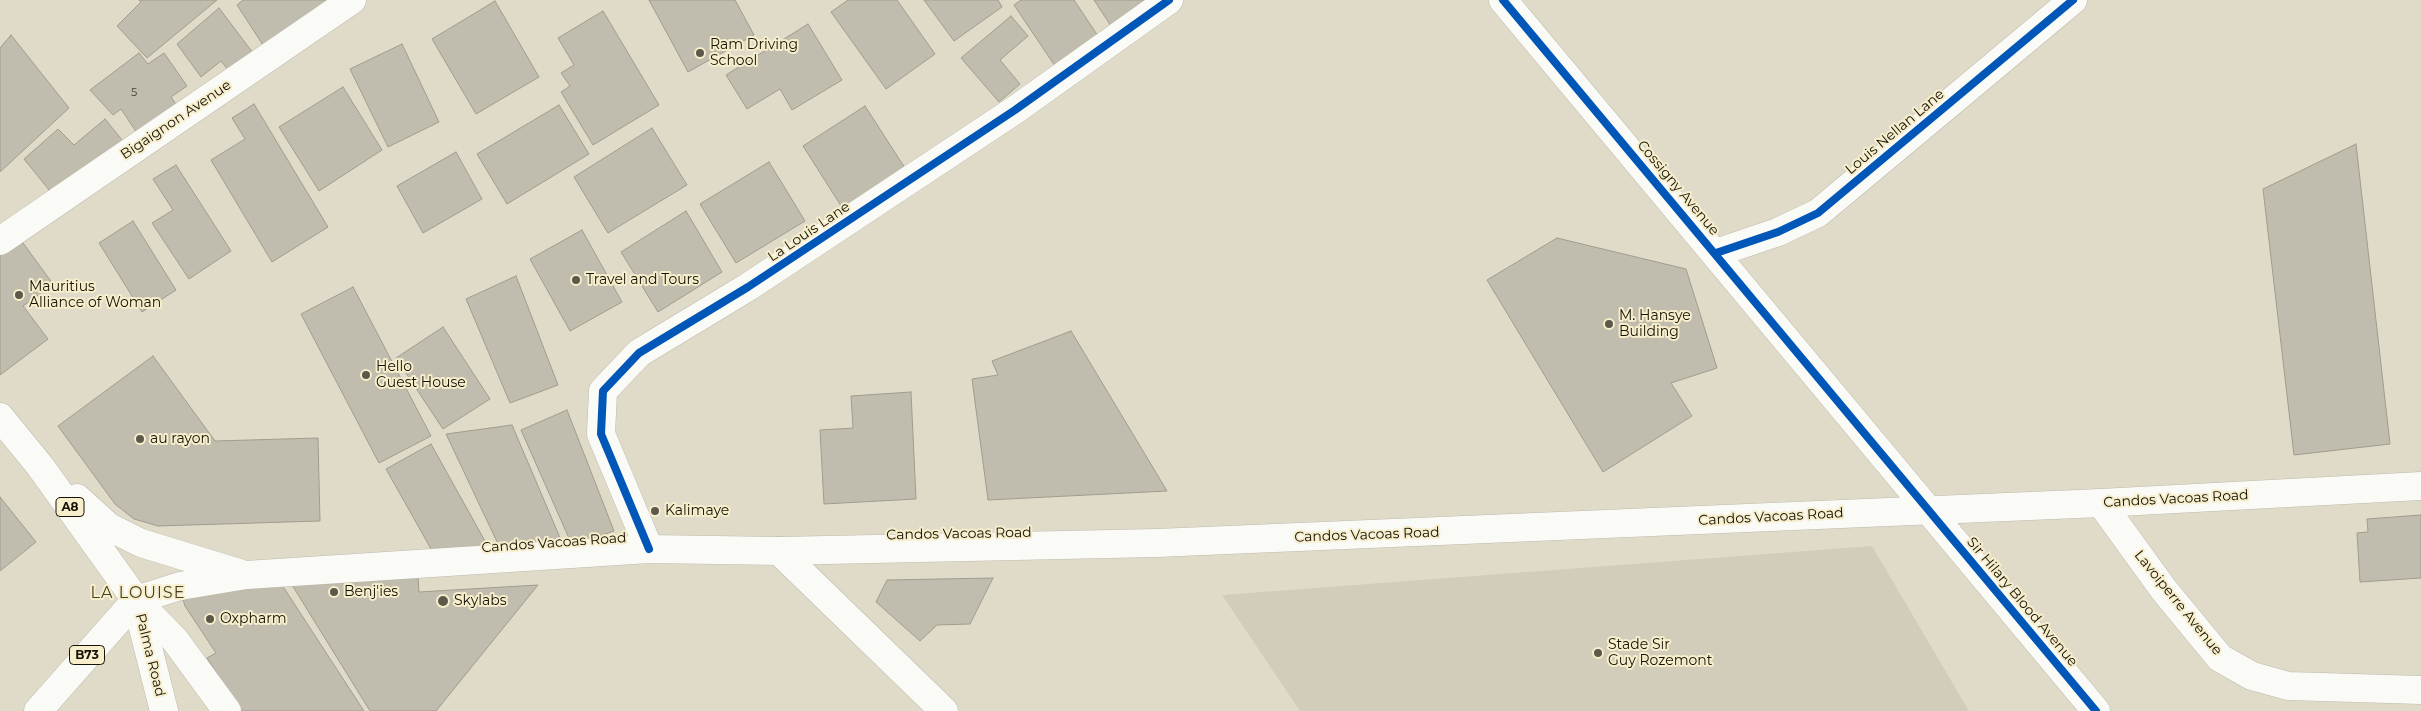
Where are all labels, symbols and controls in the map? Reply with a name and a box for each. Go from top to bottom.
place label: Ram Driving School [710,37,798,70]
marker: Ram Driving School [694,47,706,59]
street label: Bigaignon Avenue [118,77,234,163]
house number: 5 [131,86,137,100]
street label: Louis Nellan Lane [1842,86,1948,178]
street label: Cossigny Avenue [1633,137,1723,239]
street label: La Louis Lane [765,198,853,266]
place label: Travel and Tours [586,272,699,288]
marker: Travel and Tours [570,274,582,286]
place label: Mauritius Alliance of Woman [29,279,161,312]
marker: Mauritius Alliance of Woman [13,289,25,301]
place label: M. Hansye Building [1619,308,1691,341]
marker: M. Hansye Building [1603,318,1615,330]
place label: Hello Guest House [376,359,466,392]
marker: Hello Guest House [360,369,372,381]
place label: au rayon [150,431,210,447]
marker: au rayon [134,433,146,445]
street label: Candos Vacoas Road [2103,487,2249,511]
road number: A8 [56,498,84,516]
place label: Kalimaye [665,503,729,519]
marker: Kalimaye [649,505,661,517]
street label: Candos Vacoas Road [1698,505,1844,529]
street label: Candos Vacoas Road [886,524,1032,544]
street label: Candos Vacoas Road [1294,524,1440,546]
street label: Candos Vacoas Road [481,530,627,556]
street label: Sir Hilary Blood Avenue [1963,534,2081,670]
street label: Lavoiperre Avenue [2131,547,2225,659]
district label: LA LOUISE [89,583,187,603]
place label: Benj'ies [344,584,398,600]
marker: Benj'ies [328,586,340,598]
place label: Skylabs [454,593,507,609]
marker: Skylabs [436,594,450,608]
place label: Oxpharm [220,611,287,627]
street label: Palma Road [132,612,168,698]
marker: Oxpharm [204,613,216,625]
place label: Stade Sir Guy Rozemont [1608,637,1712,670]
road number: B73 [70,646,104,664]
marker: Stade Sir Guy Rozemont [1592,647,1604,659]

